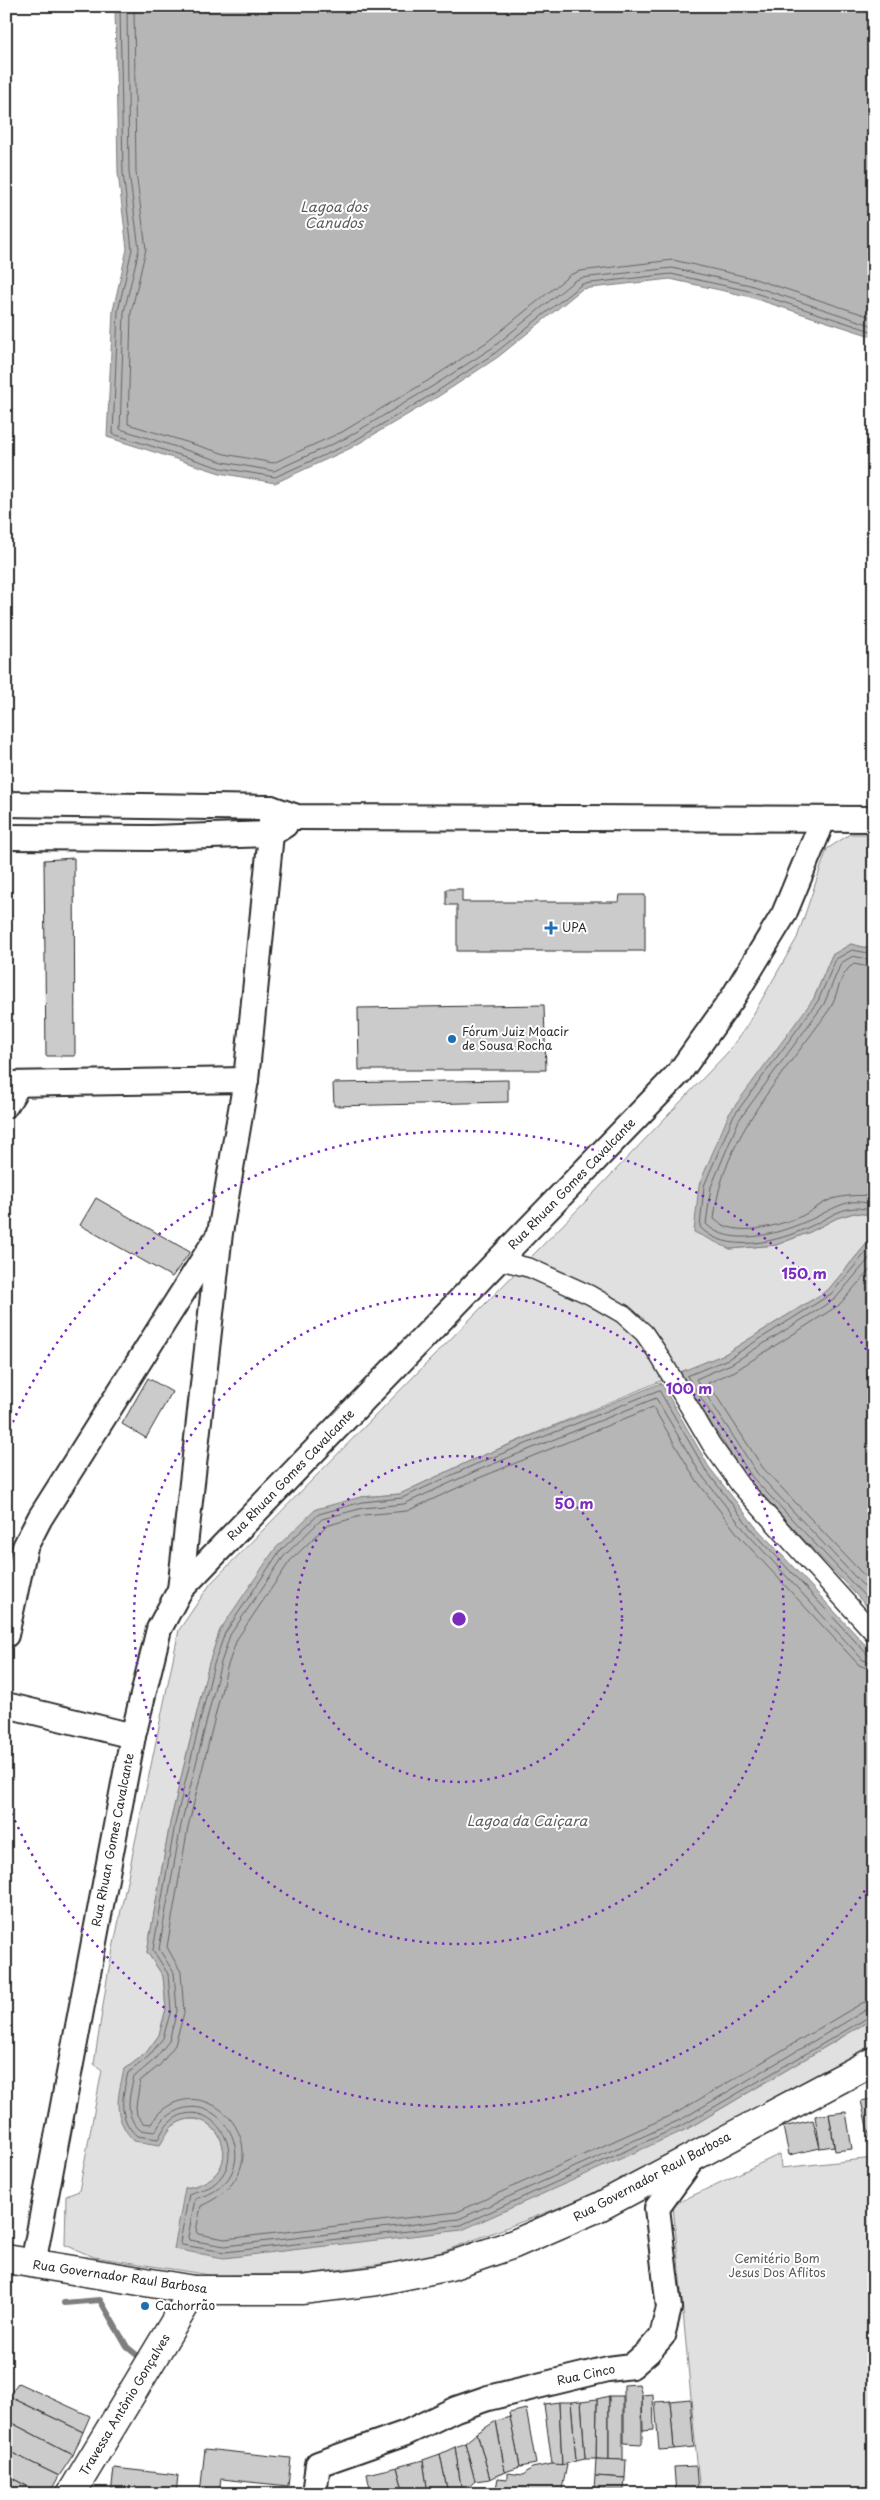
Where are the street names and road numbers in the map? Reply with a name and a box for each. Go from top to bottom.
street label: Rua Rhuan Gomes Cavalcante [504,1113,639,1253]
street label: Rua Rhuan Gomes Cavalcante [223,1404,358,1544]
street label: Rua Rhuan Gomes Cavalcante [86,1751,138,1928]
street label: Rua Governador Raul Barbosa [570,2127,734,2225]
street label: Rua Governador Raul Barbosa [32,2255,209,2297]
street label: Travessa Antônio Gonçalves [75,2330,174,2479]
street label: Rua Cinco [555,2359,617,2389]

